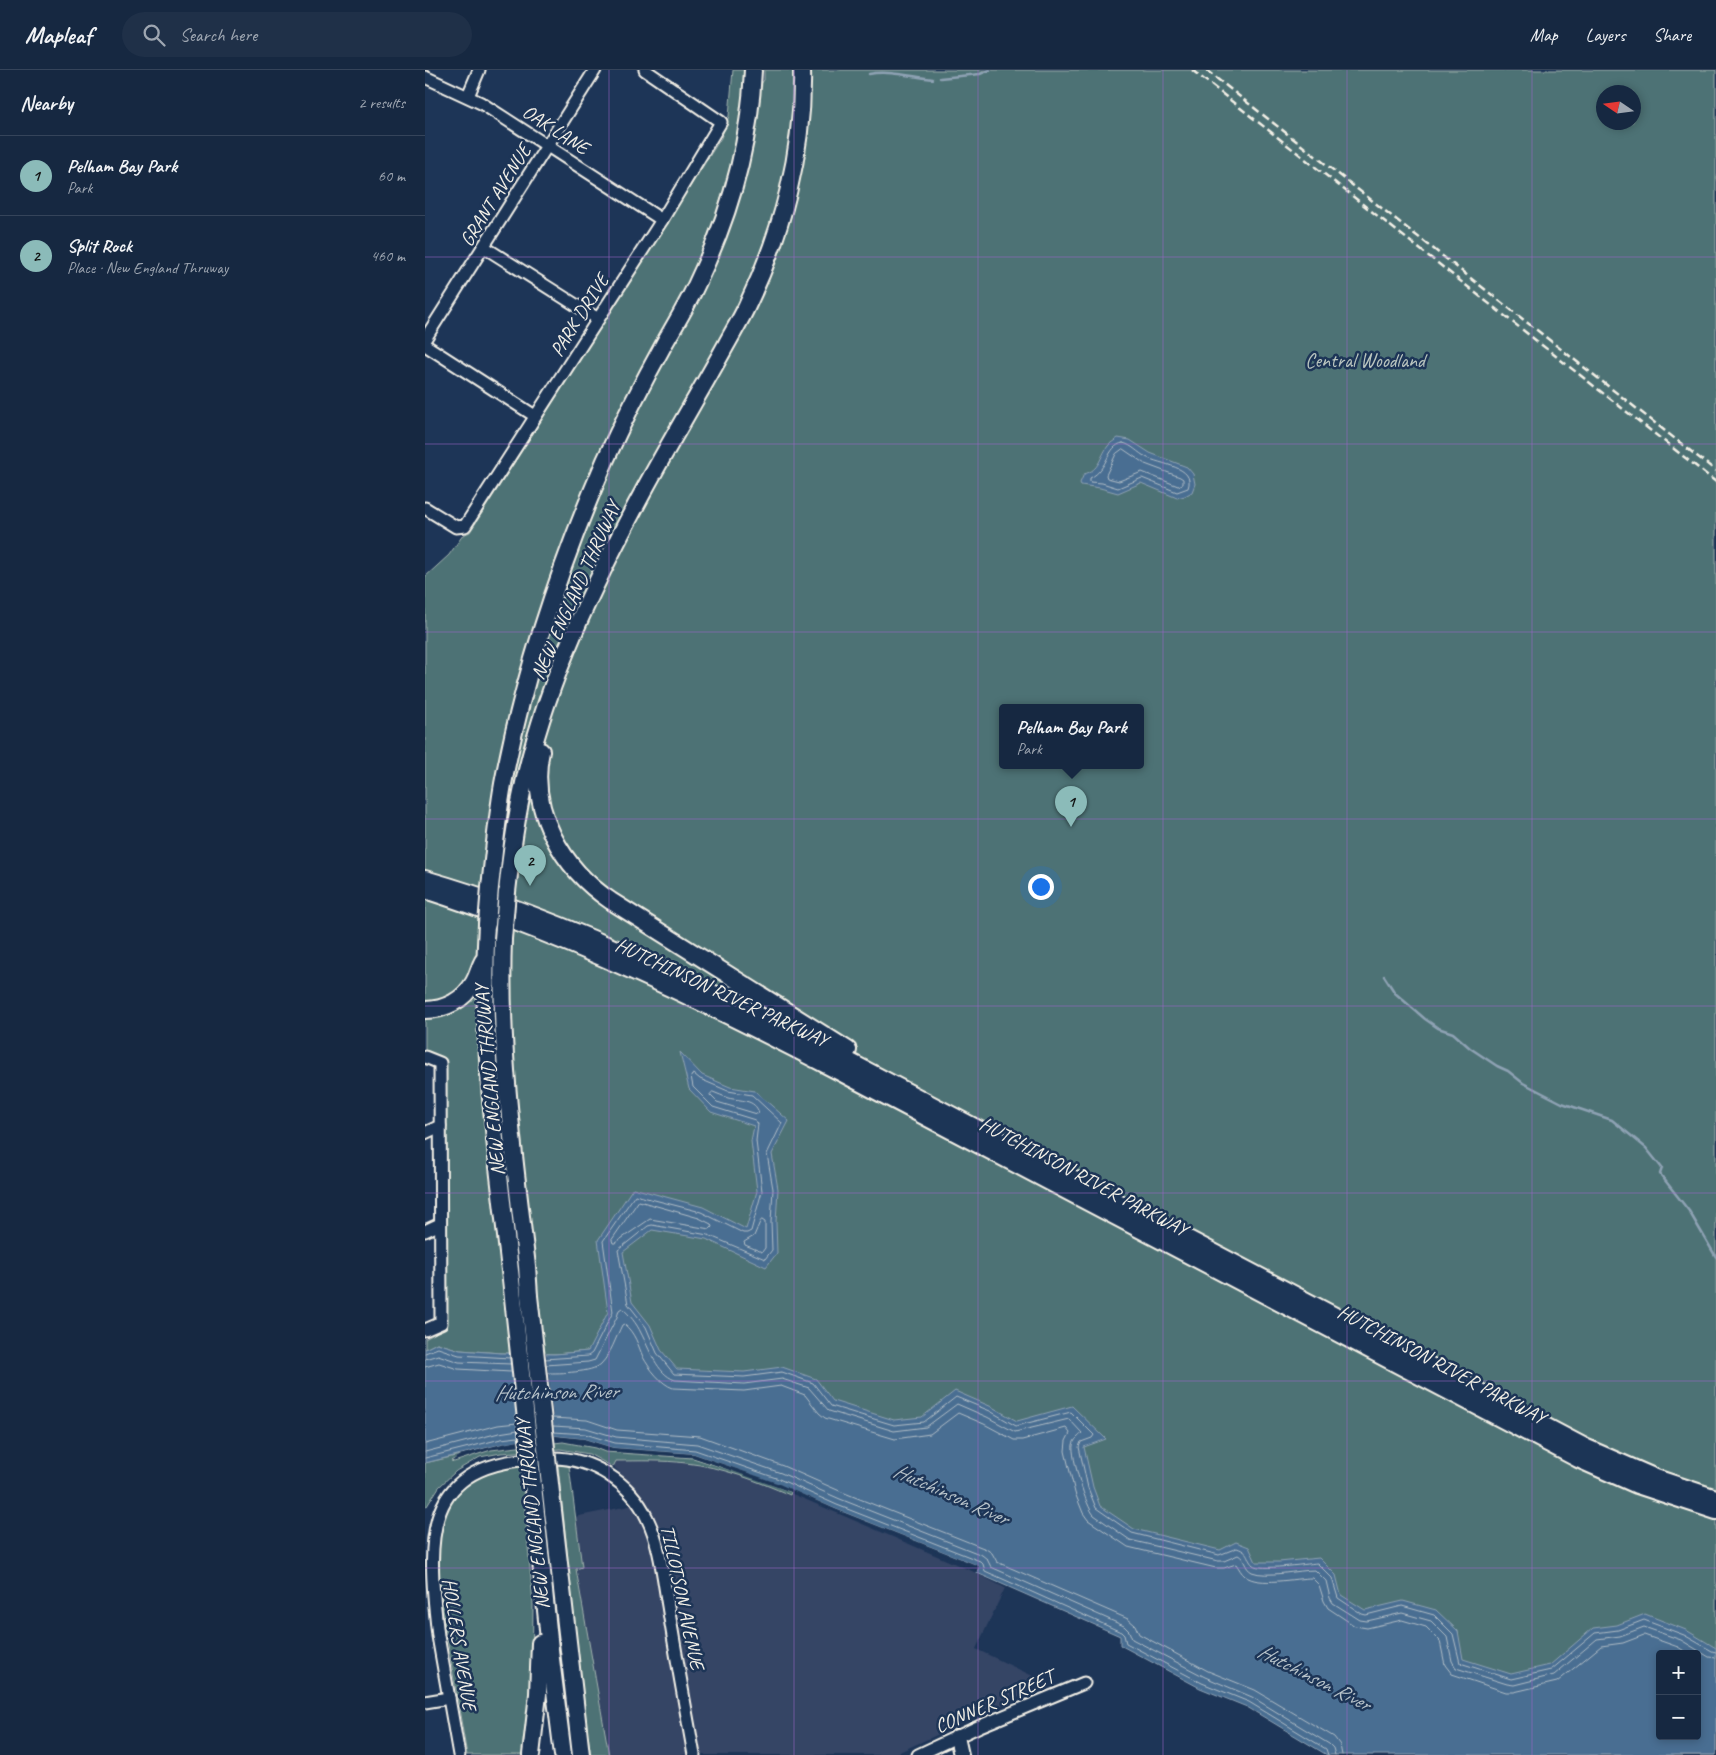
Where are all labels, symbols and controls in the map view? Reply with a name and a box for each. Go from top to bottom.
search box [122,12,472,57]
text: Mapleaf [25,20,92,50]
icon: search [140,21,168,49]
text: Search here [180,23,257,47]
text: Map [1530,24,1558,46]
text: Layers [1586,24,1625,46]
text: Share [1653,24,1691,46]
north arrow [1596,85,1641,130]
text: Nearby [20,90,73,116]
text: 2 results [358,93,405,113]
street label: OAK LANE [518,99,596,161]
street label: GRANT AVENUE [454,137,538,251]
text: Pelham Bay Park [67,154,177,178]
text: 1 [32,166,40,186]
text: 60 m [378,166,405,186]
text: Park [67,178,92,198]
text: Split Rock [67,234,132,258]
text: 2 [32,246,40,266]
text: 460 m [371,246,405,266]
text: Place · New England Thruway [67,258,228,278]
street label: PARK DRIVE [544,267,616,361]
park label: Central Woodland [1305,348,1428,373]
street label: NEW ENGLAND THRUWAY [525,495,627,683]
popup [999,704,1144,769]
text: Pelham Bay Park [1016,715,1127,739]
text: Park [1016,739,1042,759]
pin: 1 [1055,786,1087,827]
pin: 2 [514,845,546,886]
your location [1028,874,1054,900]
street label: HUTCHINSON RIVER PARKWAY [611,932,835,1054]
street label: NEW ENGLAND THRUWAY [468,980,510,1177]
street label: HUTCHINSON RIVER PARKWAY [975,1111,1195,1243]
street label: HUTCHINSON RIVER PARKWAY [1333,1299,1553,1431]
water label: Hutchinson River [494,1378,621,1406]
street label: NEW ENGLAND THRUWAY [510,1414,555,1611]
water label: Hutchinson River [890,1457,1015,1532]
street label: TILLOTSON AVENUE [655,1522,711,1674]
street label: HOLLERS AVENUE [437,1576,483,1715]
water label: Hutchinson River [1253,1638,1378,1718]
map controls [1656,1650,1701,1740]
button: + [1656,1650,1701,1695]
street label: CONNER STREET [931,1662,1062,1739]
button: − [1656,1695,1701,1740]

